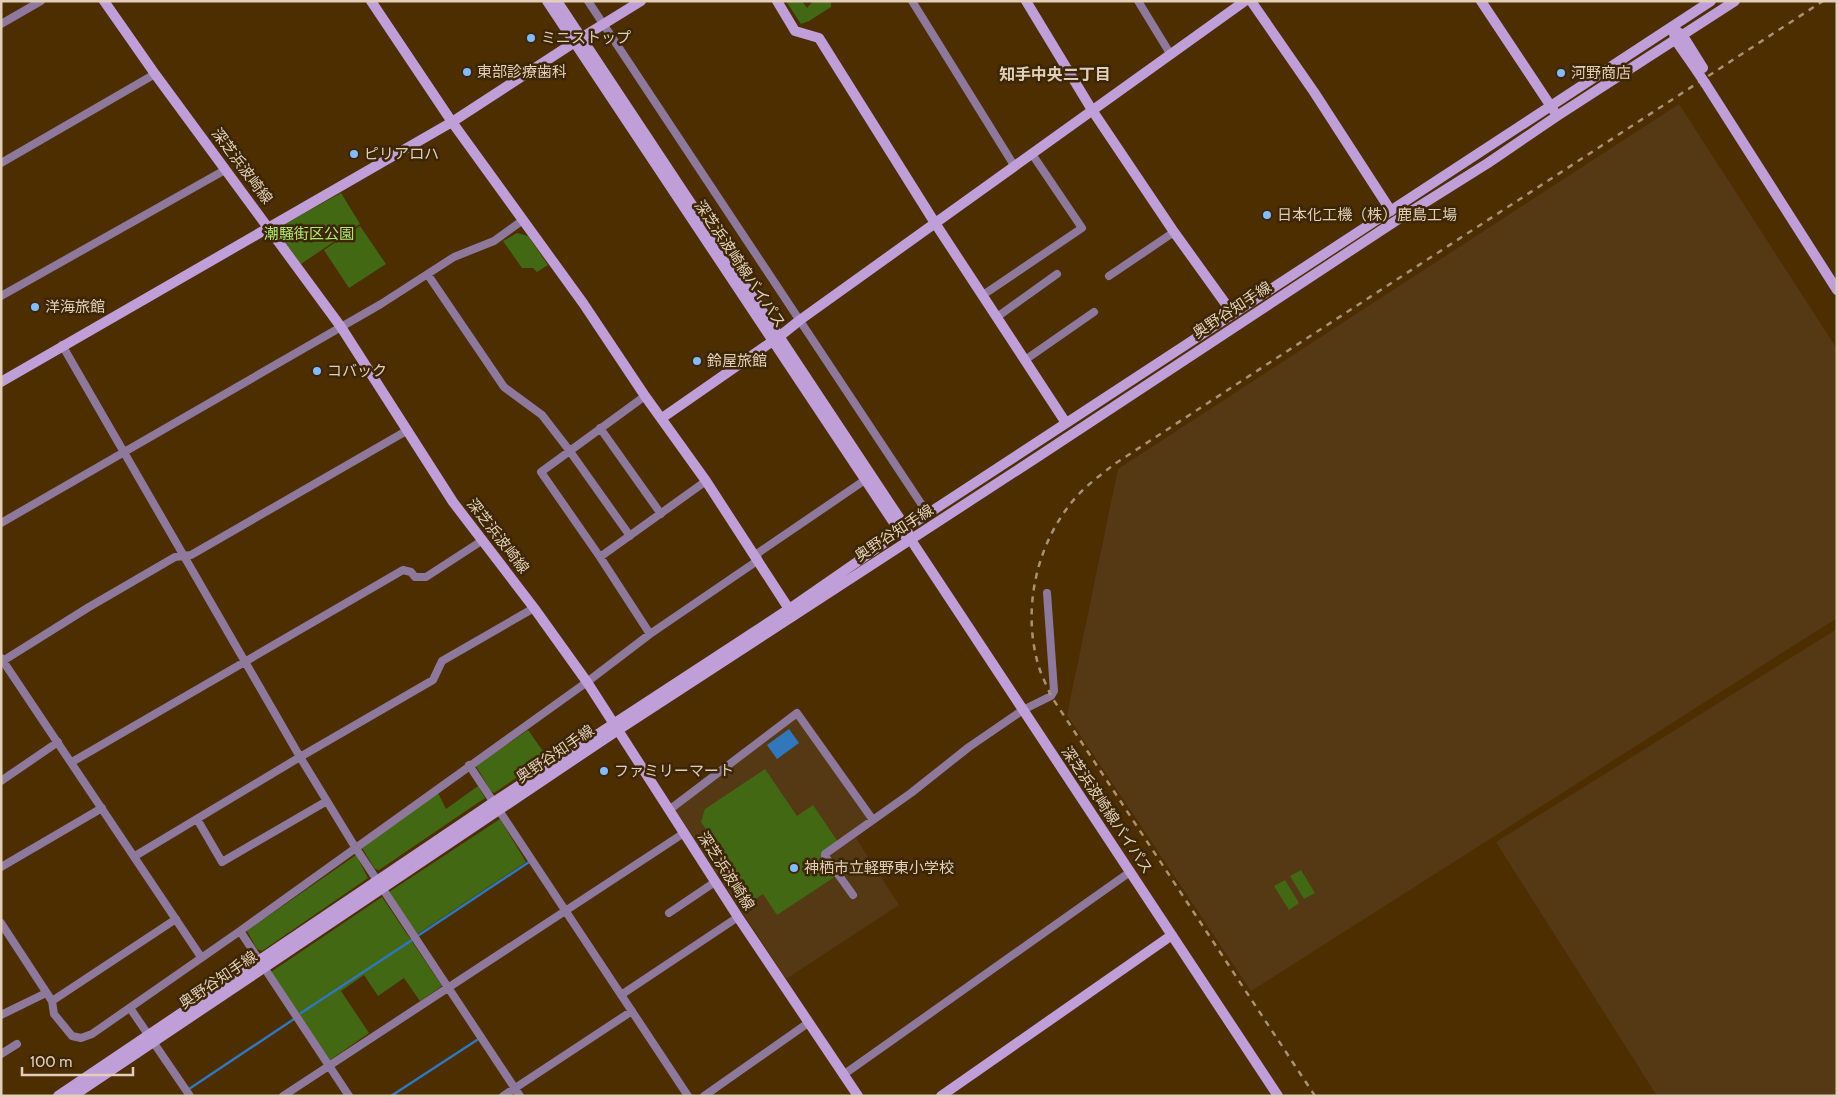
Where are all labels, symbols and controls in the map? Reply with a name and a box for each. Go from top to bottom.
place label: ミニストップ [541,29,631,47]
marker: ミニストップ [525,32,537,44]
place label: 東部診療歯科 [477,63,567,81]
place label: 河野商店 [1571,64,1631,82]
district label: 知手中央二丁目 [999,65,1111,84]
marker: 東部診療歯科 [461,66,473,78]
marker: 河野商店 [1555,67,1567,79]
street label: 深芝浜波崎線 [208,125,276,207]
place label: ピリアロハ [364,145,439,163]
marker: ピリアロハ [348,148,360,160]
street label: 深芝浜波崎線バイパス [691,197,789,331]
place label: 日本化工機（株）鹿島工場 [1277,206,1457,224]
marker: 日本化工機（株）鹿島工場 [1261,209,1273,221]
park label: 潮騒街区公園 [264,225,354,243]
street label: 奥野谷知手線 [1189,278,1275,342]
place label: 洋海旅館 [45,298,105,316]
marker: 洋海旅館 [29,301,41,313]
place label: 鈴屋旅館 [707,352,767,370]
marker: 鈴屋旅館 [691,355,703,367]
place label: コバック [327,362,387,380]
marker: コバック [311,365,323,377]
street label: 深芝浜波崎線 [463,495,533,577]
street label: 奥野谷知手線 [851,501,937,565]
street label: 奥野谷知手線 [513,721,597,787]
street label: 深芝浜波崎線バイパス [1058,743,1156,877]
place label: ファミリーマート [614,762,734,780]
marker: ファミリーマート [598,765,610,777]
street label: 深芝浜波崎線 [694,828,758,914]
place label: 神栖市立軽野東小学校 [804,859,954,877]
marker: 神栖市立軽野東小学校 [788,862,800,874]
street label: 奥野谷知手線 [176,947,260,1013]
scale bar [22,1044,134,1076]
text: 100 m [30,1053,72,1071]

